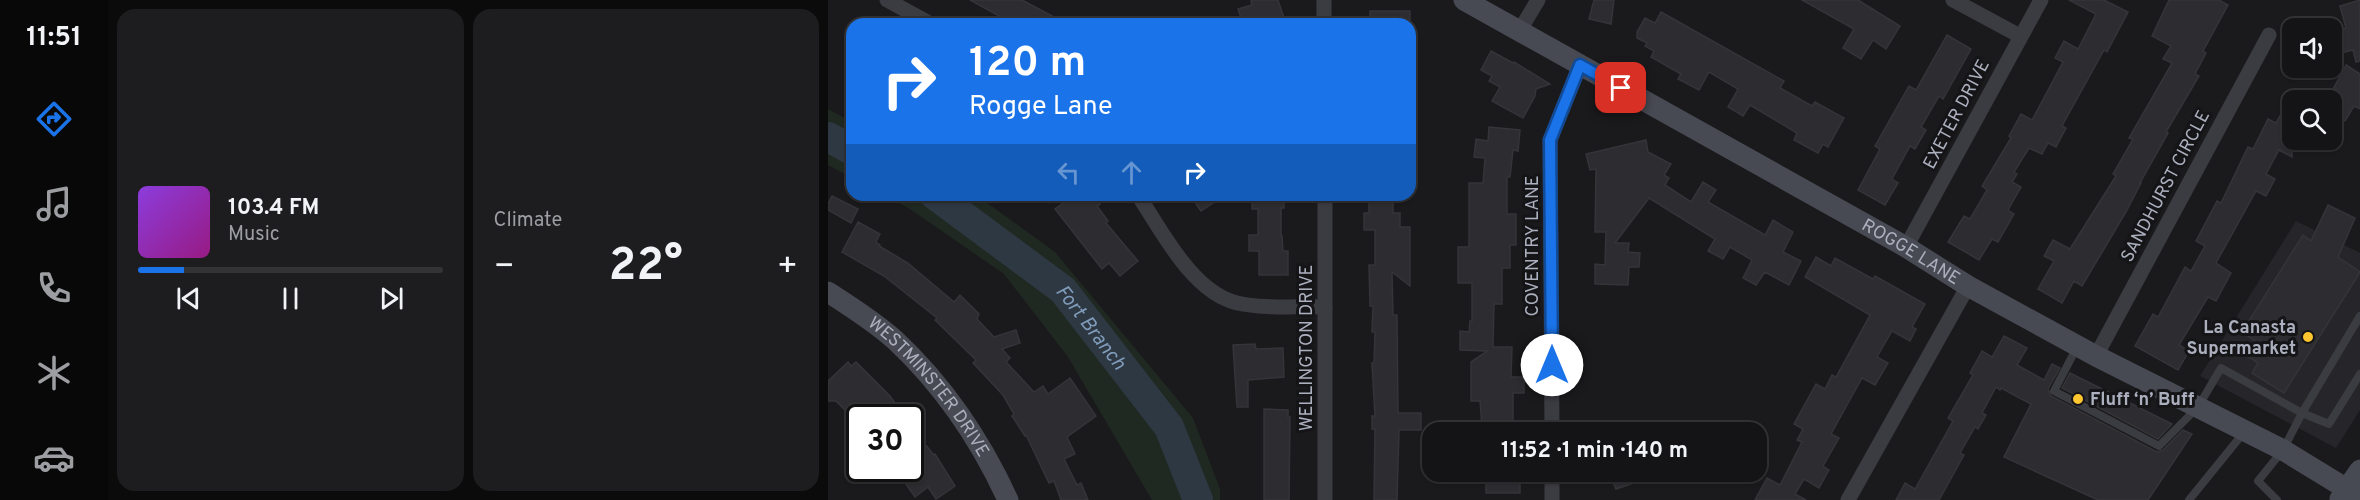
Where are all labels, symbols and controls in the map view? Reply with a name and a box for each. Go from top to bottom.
map controls [2282,18,2342,150]
button: sound [2282,18,2342,78]
text: 11:51 [26,21,82,55]
text: 120 m [969,38,1086,91]
icon: right [870,42,948,120]
street label: EXETER DRIVE [1919,56,1996,173]
pin [1595,62,1646,113]
icon: arrive [1604,71,1637,104]
text: Rogge Lane [969,90,1113,124]
button: search [2282,90,2342,150]
icon: directions [33,98,75,140]
street label: SANDHURST CIRCLE [2117,107,2216,267]
icon: left [1052,156,1085,189]
icon: ahead [1115,156,1148,189]
icon: right [1178,156,1211,189]
street label: COVENTRY LANE [1522,175,1545,317]
icon: music [33,183,75,225]
text: 103.4 FM [228,195,319,222]
text: Climate [494,208,562,234]
street label: ROGGE LANE [1857,215,1964,291]
text: Music [228,222,280,248]
text: 22° [609,239,683,296]
text: − [494,247,515,289]
text: + [777,247,798,289]
street label: WELLINGTON DRIVE [1296,265,1319,431]
icon: phone [33,267,75,309]
water label: Fort Branch [1049,280,1131,376]
icon: previous [172,282,205,315]
icon: pause [274,282,307,315]
icon: next [375,282,408,315]
street label: WESTMINSTER DRIVE [863,312,993,462]
place label: La Canasta Supermarket [2186,317,2296,361]
marker: La Canasta Supermarket [2301,330,2315,344]
position arrow [1520,333,1584,397]
icon: climate [33,352,75,394]
place label: Fluff ‘n’ Buff [2090,389,2194,412]
marker: Fluff ‘n’ Buff [2071,392,2085,406]
speed limit sign: 30 [846,404,924,482]
icon: car [33,437,75,479]
text: 11:52 · 1 min · 140 m [1501,438,1688,465]

